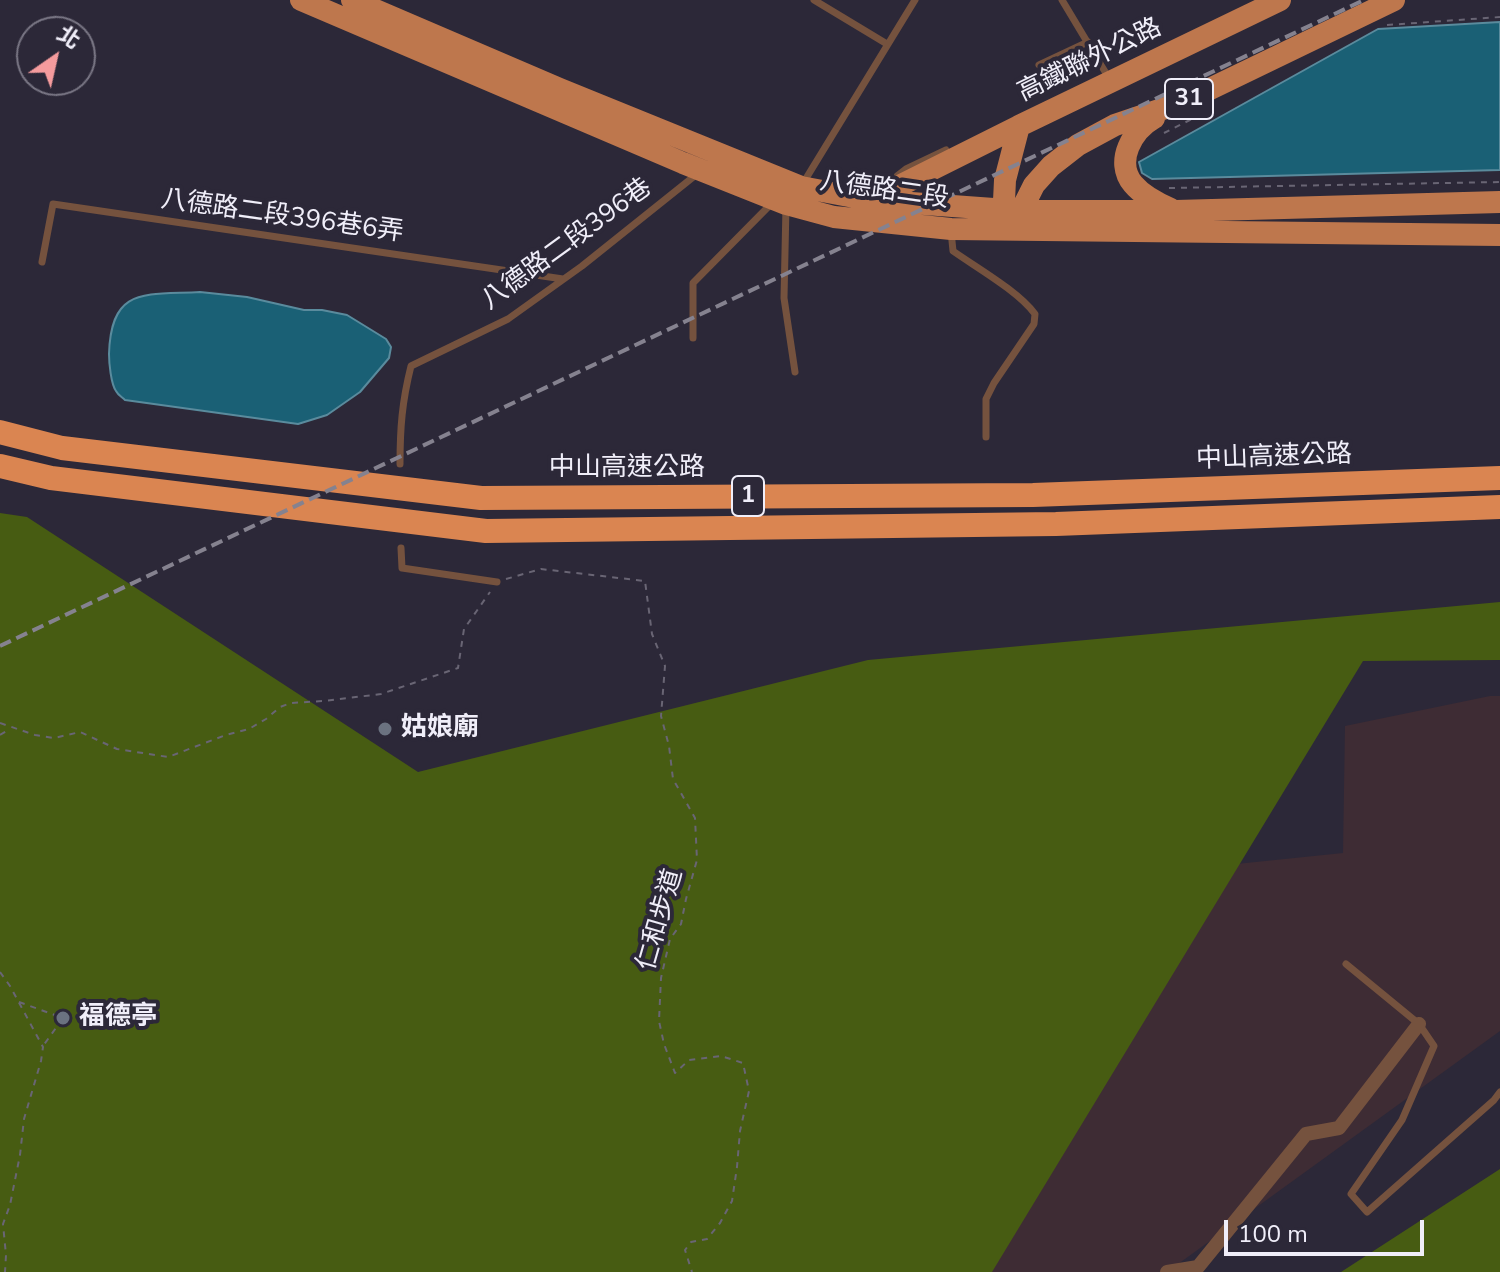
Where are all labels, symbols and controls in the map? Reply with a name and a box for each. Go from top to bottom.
street label: 高鐵聯外公路 [1013,13,1167,109]
north arrow [16,16,96,96]
text: 北 [51,19,86,56]
road number: 31 [1165,79,1213,119]
street label: 八德路二段 [817,167,951,215]
street label: 八德路二段396巷 [476,173,658,317]
street label: 八德路二段396巷6弄 [159,185,405,249]
street label: 中山高速公路 [1196,440,1352,476]
street label: 中山高速公路 [549,453,705,485]
road number: 1 [732,476,764,516]
place label: 姑娘廟 [401,713,479,745]
marker: 姑娘廟 [376,720,394,738]
street label: 仁和步道 [632,866,690,974]
place label: 福德亭 [79,1002,157,1034]
marker: 福德亭 [54,1009,72,1027]
scale bar [1228,1204,1428,1254]
text: 100 m [1238,1218,1308,1250]

